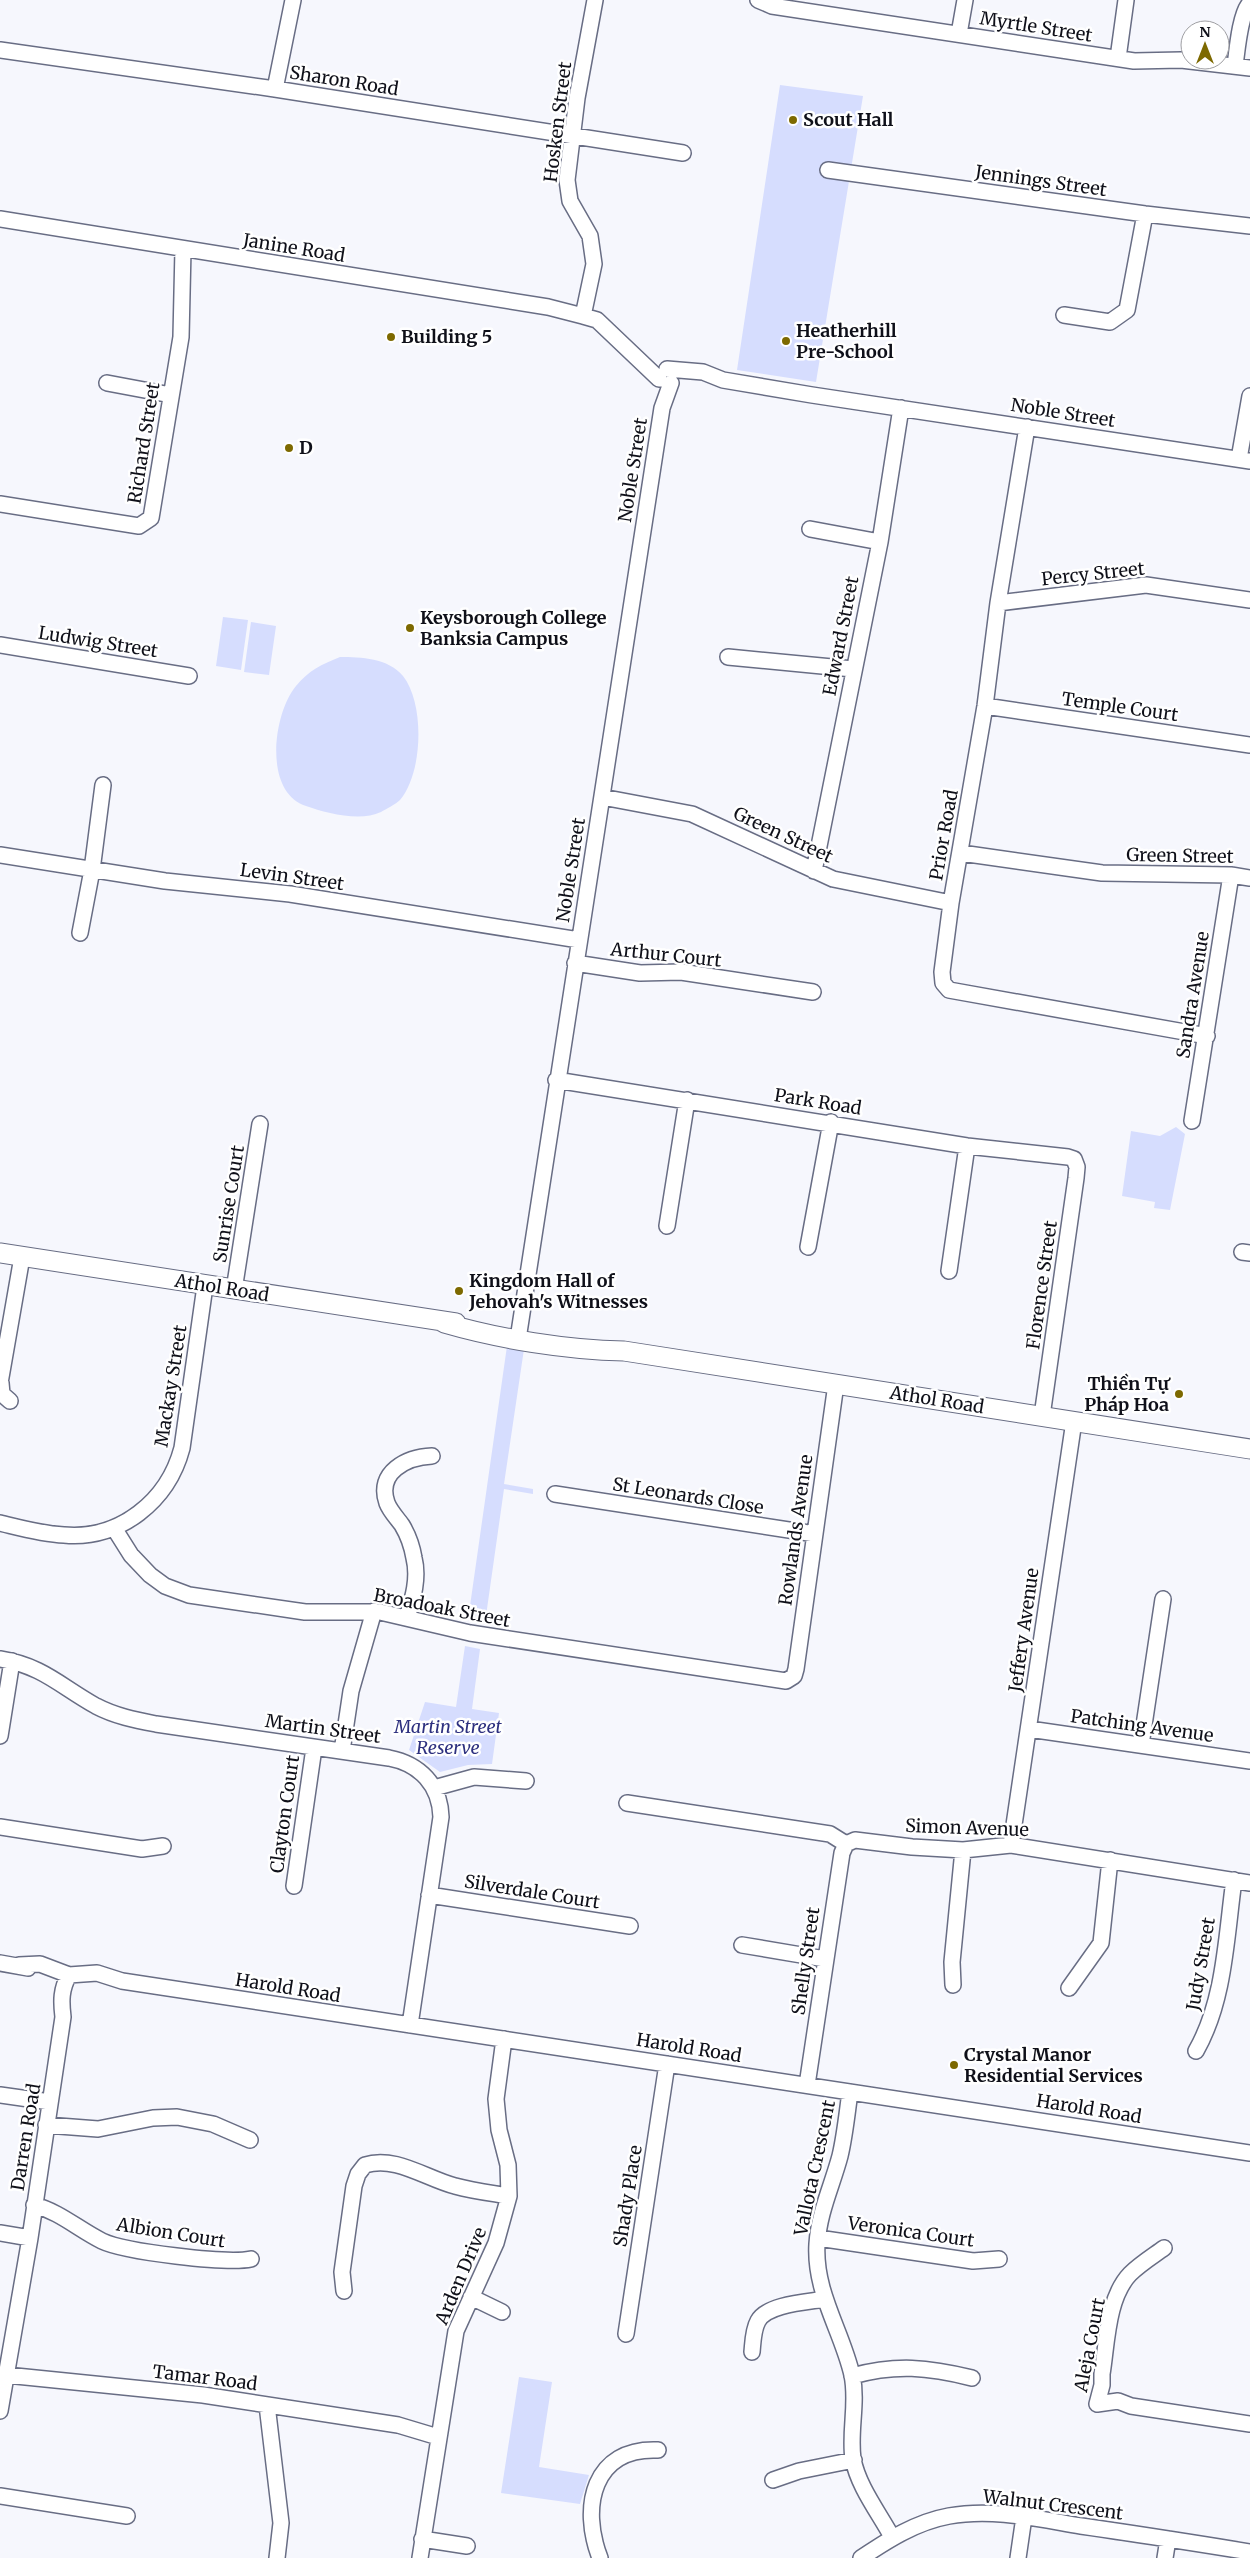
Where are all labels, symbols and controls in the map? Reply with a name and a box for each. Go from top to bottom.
street label: Myrtle Street [978,6,1094,47]
north arrow [1180,20,1230,70]
text: N [1199,23,1211,41]
street label: Hosken Street [539,60,576,184]
street label: Sharon Road [288,61,400,101]
place label: Scout Hall [803,108,894,131]
marker: Scout Hall [787,114,799,126]
street label: Jennings Street [973,160,1108,201]
street label: Janine Road [241,228,347,267]
place label: Heatherhill Pre-School [796,319,897,363]
place label: Building 5 [401,325,492,348]
marker: Building 5 [385,331,397,343]
marker: Heatherhill Pre-School [780,335,792,347]
street label: Richard Street [123,380,164,505]
street label: Noble Street [1009,393,1117,432]
street label: Noble Street [613,416,652,524]
place label: D [299,436,313,459]
marker: D [283,442,295,454]
street label: Percy Street [1040,557,1146,590]
street label: Edward Street [818,574,863,698]
place label: Keysborough College Banksia Campus [420,606,607,650]
street label: Ludwig Street [37,621,159,662]
marker: Keysborough College Banksia Campus [404,622,416,634]
street label: Temple Court [1060,687,1180,726]
street label: Prior Road [924,788,963,882]
street label: Green Street [730,801,837,868]
street label: Noble Street [551,816,590,924]
street label: Green Street [1126,843,1234,868]
street label: Levin Street [239,858,346,895]
street label: Sandra Avenue [1171,930,1214,1060]
street label: Arthur Court [609,937,723,972]
street label: Park Road [773,1083,863,1120]
street label: Sunrise Court [208,1144,249,1264]
street label: Florence Street [1021,1219,1062,1351]
street label: Athol Road [172,1269,271,1306]
place label: Kingdom Hall of Jehovah's Witnesses [468,1269,648,1313]
marker: Kingdom Hall of Jehovah's Witnesses [453,1285,465,1297]
street label: Mackay Street [149,1323,192,1449]
place label: Thiền Tự Pháp Hoa [1084,1372,1171,1416]
street label: Athol Road [887,1381,986,1418]
marker: Thiền Tự Pháp Hoa [1173,1388,1185,1400]
street label: Rowlands Avenue [774,1453,817,1607]
street label: St Leonards Close [611,1472,765,1519]
street label: Jeffery Avenue [1003,1566,1044,1694]
street label: Broadoak Street [372,1583,512,1632]
street label: Patching Avenue [1069,1704,1215,1747]
street label: Martin Street [264,1709,382,1748]
park label: Martin Street Reserve [393,1715,503,1759]
street label: Clayton Court [265,1753,304,1874]
street label: Simon Avenue [905,1814,1029,1841]
street label: Silverdale Court [463,1869,602,1914]
street label: Shelly Street [787,1905,824,2016]
street label: Judy Street [1181,1916,1220,2013]
street label: Harold Road [234,1968,343,2007]
street label: Harold Road [635,2028,744,2067]
place label: Crystal Manor Residential Services [964,2043,1143,2087]
marker: Crystal Manor Residential Services [948,2059,960,2071]
street label: Darren Road [6,2081,45,2192]
street label: Harold Road [1035,2089,1144,2128]
street label: Vallota Crescent [789,2098,840,2239]
street label: Shady Place [608,2143,647,2248]
street label: Veronica Court [845,2211,976,2252]
street label: Albion Court [114,2212,227,2252]
street label: Arden Drive [429,2224,491,2329]
street label: Aleja Court [1069,2296,1110,2395]
street label: Tamar Road [151,2360,259,2395]
street label: Walnut Crescent [981,2484,1124,2525]

